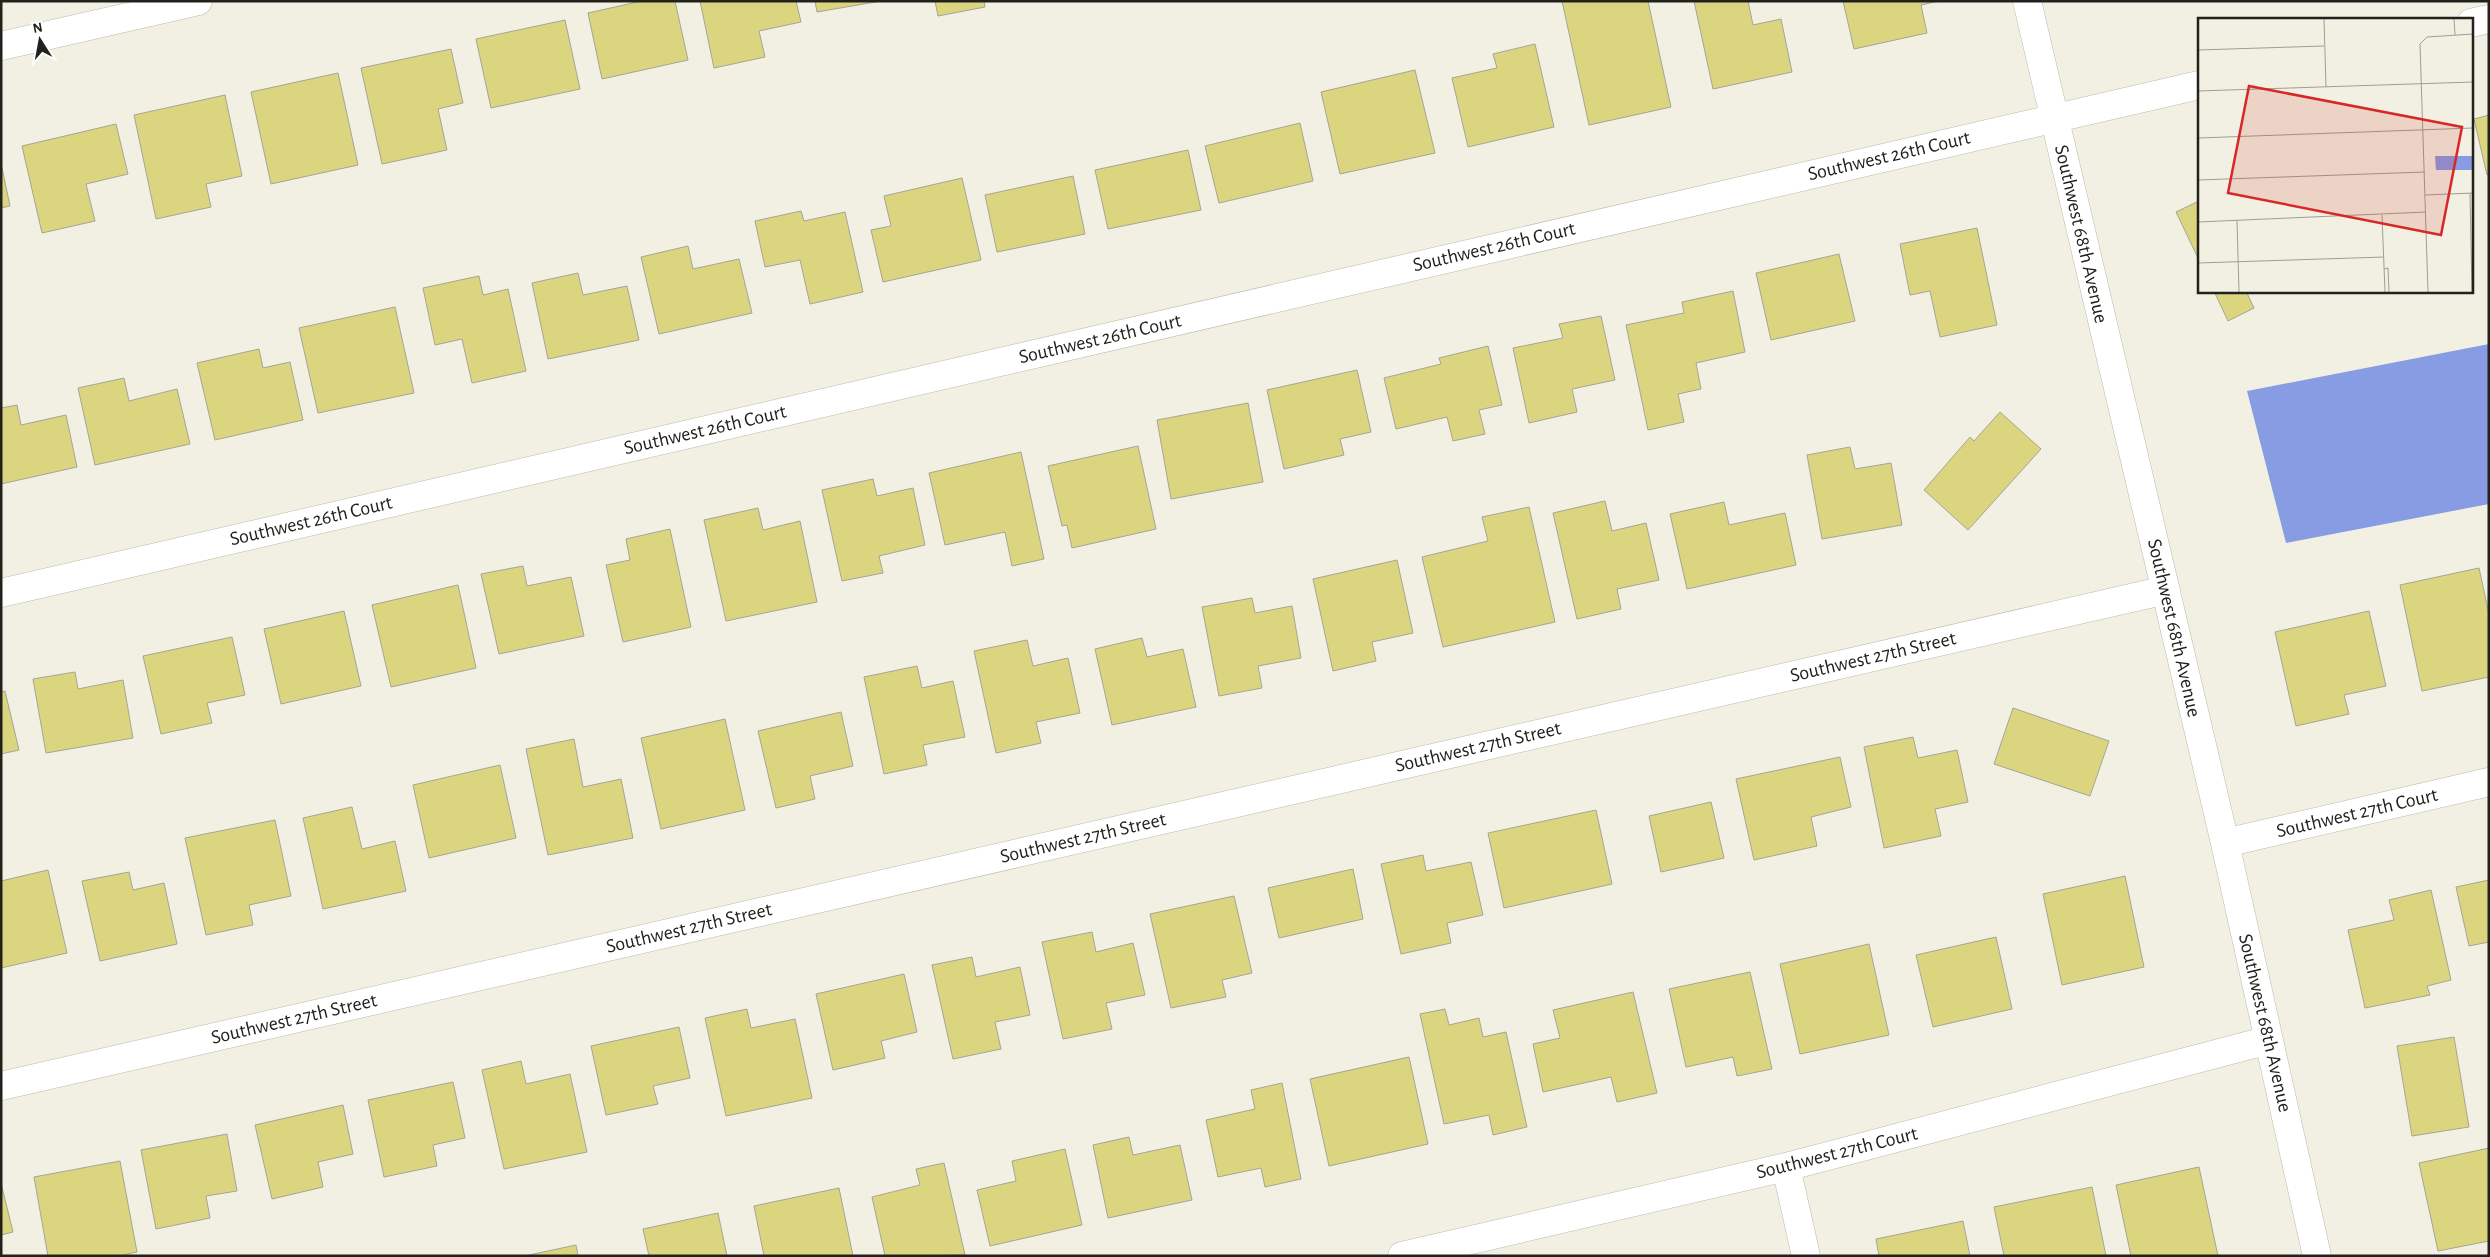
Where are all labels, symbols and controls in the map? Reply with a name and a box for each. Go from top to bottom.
north arrow [15,15,65,65]
inset map [2198,18,2472,292]
text: N [32,20,44,36]
street label: Southwest 26th Court [1806,127,1973,184]
street label: Southwest 68th Avenue [2051,143,2111,325]
street label: Southwest 26th Court [1411,218,1578,275]
street label: Southwest 26th Court [1017,310,1184,367]
street label: Southwest 26th Court [622,401,789,458]
street label: Southwest 26th Court [228,492,395,549]
street label: Southwest 68th Avenue [2144,537,2204,719]
street label: Southwest 27th Street [1788,628,1958,686]
street label: Southwest 27th Street [1393,718,1563,776]
street label: Southwest 27th Court [2274,785,2440,841]
street label: Southwest 27th Street [998,809,1168,867]
street label: Southwest 27th Street [604,899,774,957]
street label: Southwest 68th Avenue [2235,932,2295,1114]
street label: Southwest 27th Street [209,990,379,1048]
street label: Southwest 27th Court [1754,1123,1920,1183]

